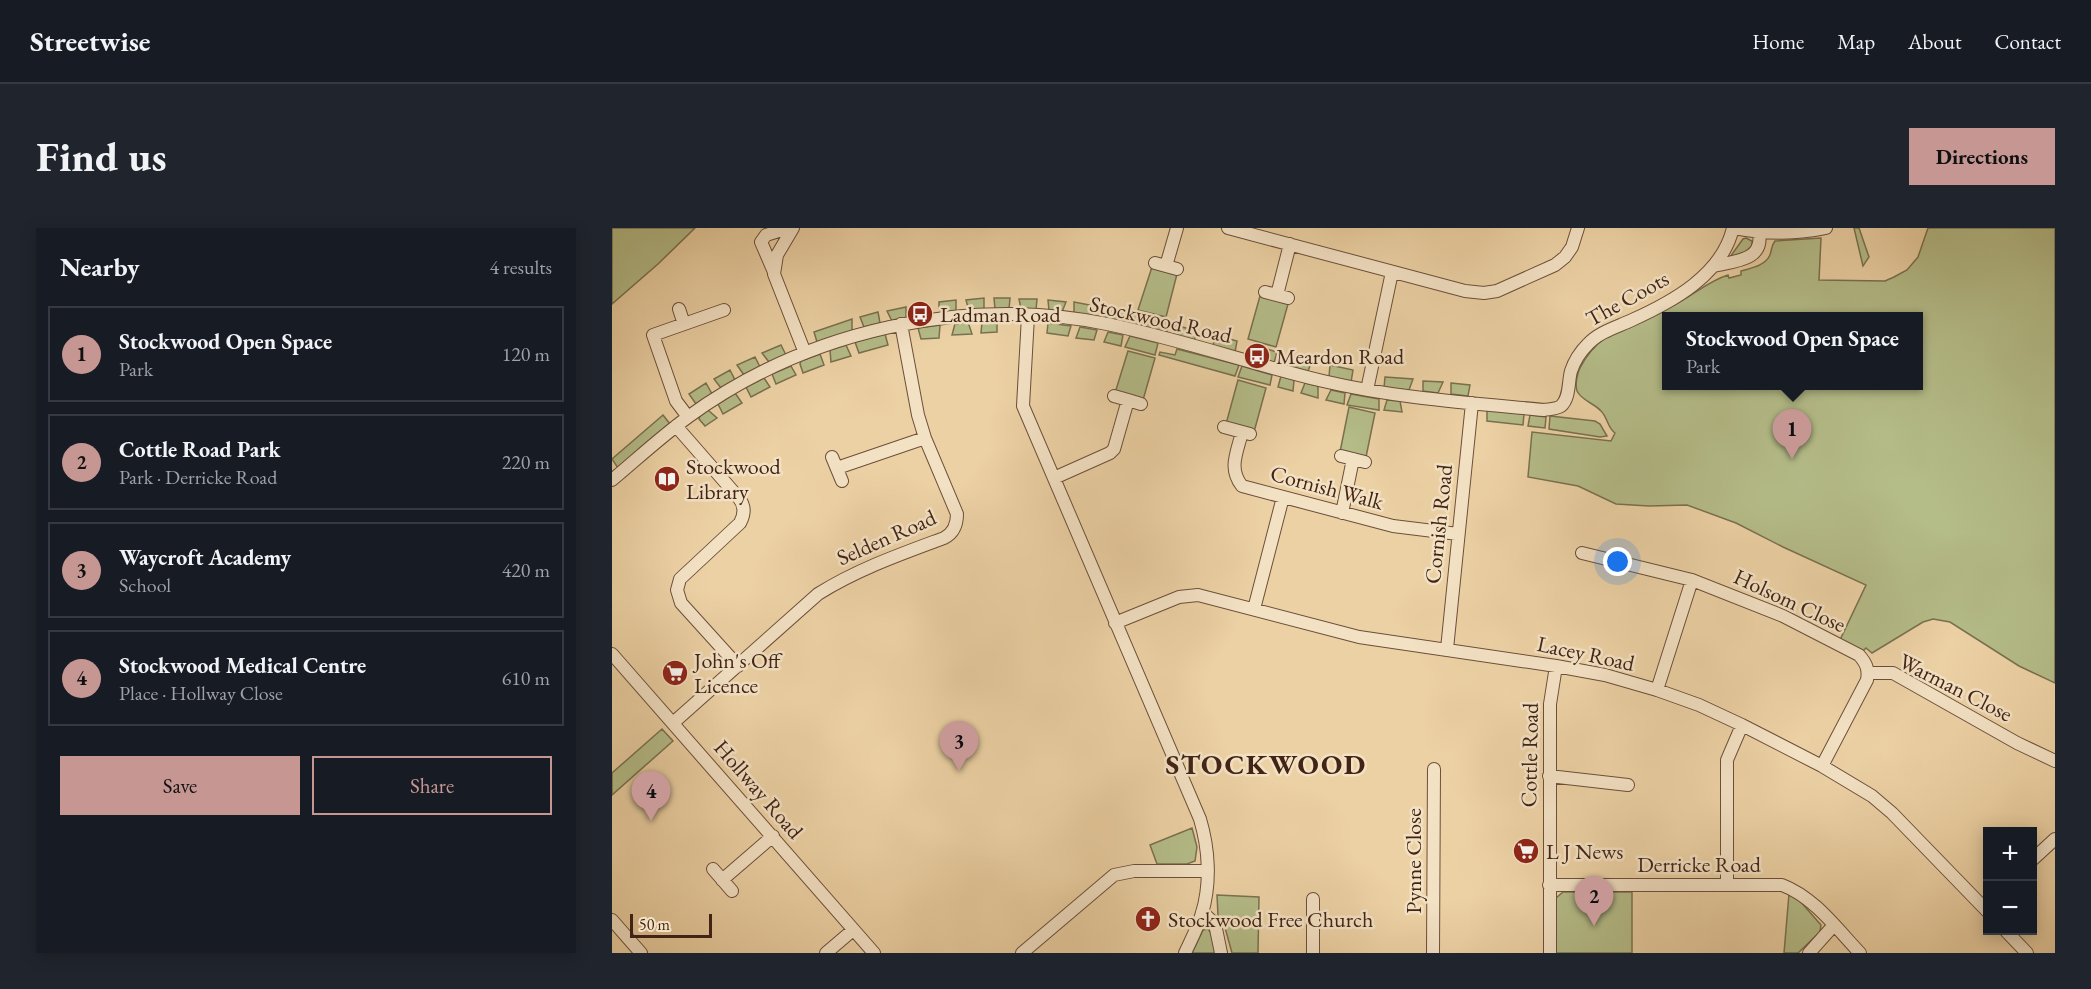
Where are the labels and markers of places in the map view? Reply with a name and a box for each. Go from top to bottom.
bus stop icon: Ladman Road [905,299,935,329]
place label: Ladman Road [940,300,1062,329]
bus stop icon: Meardon Road [1242,341,1272,371]
place label: Meardon Road [1276,342,1405,371]
pin: 1 [1772,410,1812,459]
place label: Stockwood Library [686,452,782,506]
library icon: Stockwood Library [652,464,682,494]
place label: John's Off Licence [692,646,783,700]
supermarket icon: John's Off Licence [660,658,690,688]
pin: 3 [940,722,978,771]
pin: 4 [632,772,670,821]
supermarket icon: L J News [1511,836,1541,866]
place label: L J News [1546,837,1623,866]
pin: 2 [1574,876,1614,926]
church icon: Stockwood Free Church [1133,904,1163,934]
place label: Stockwood Free Church [1168,905,1373,934]

